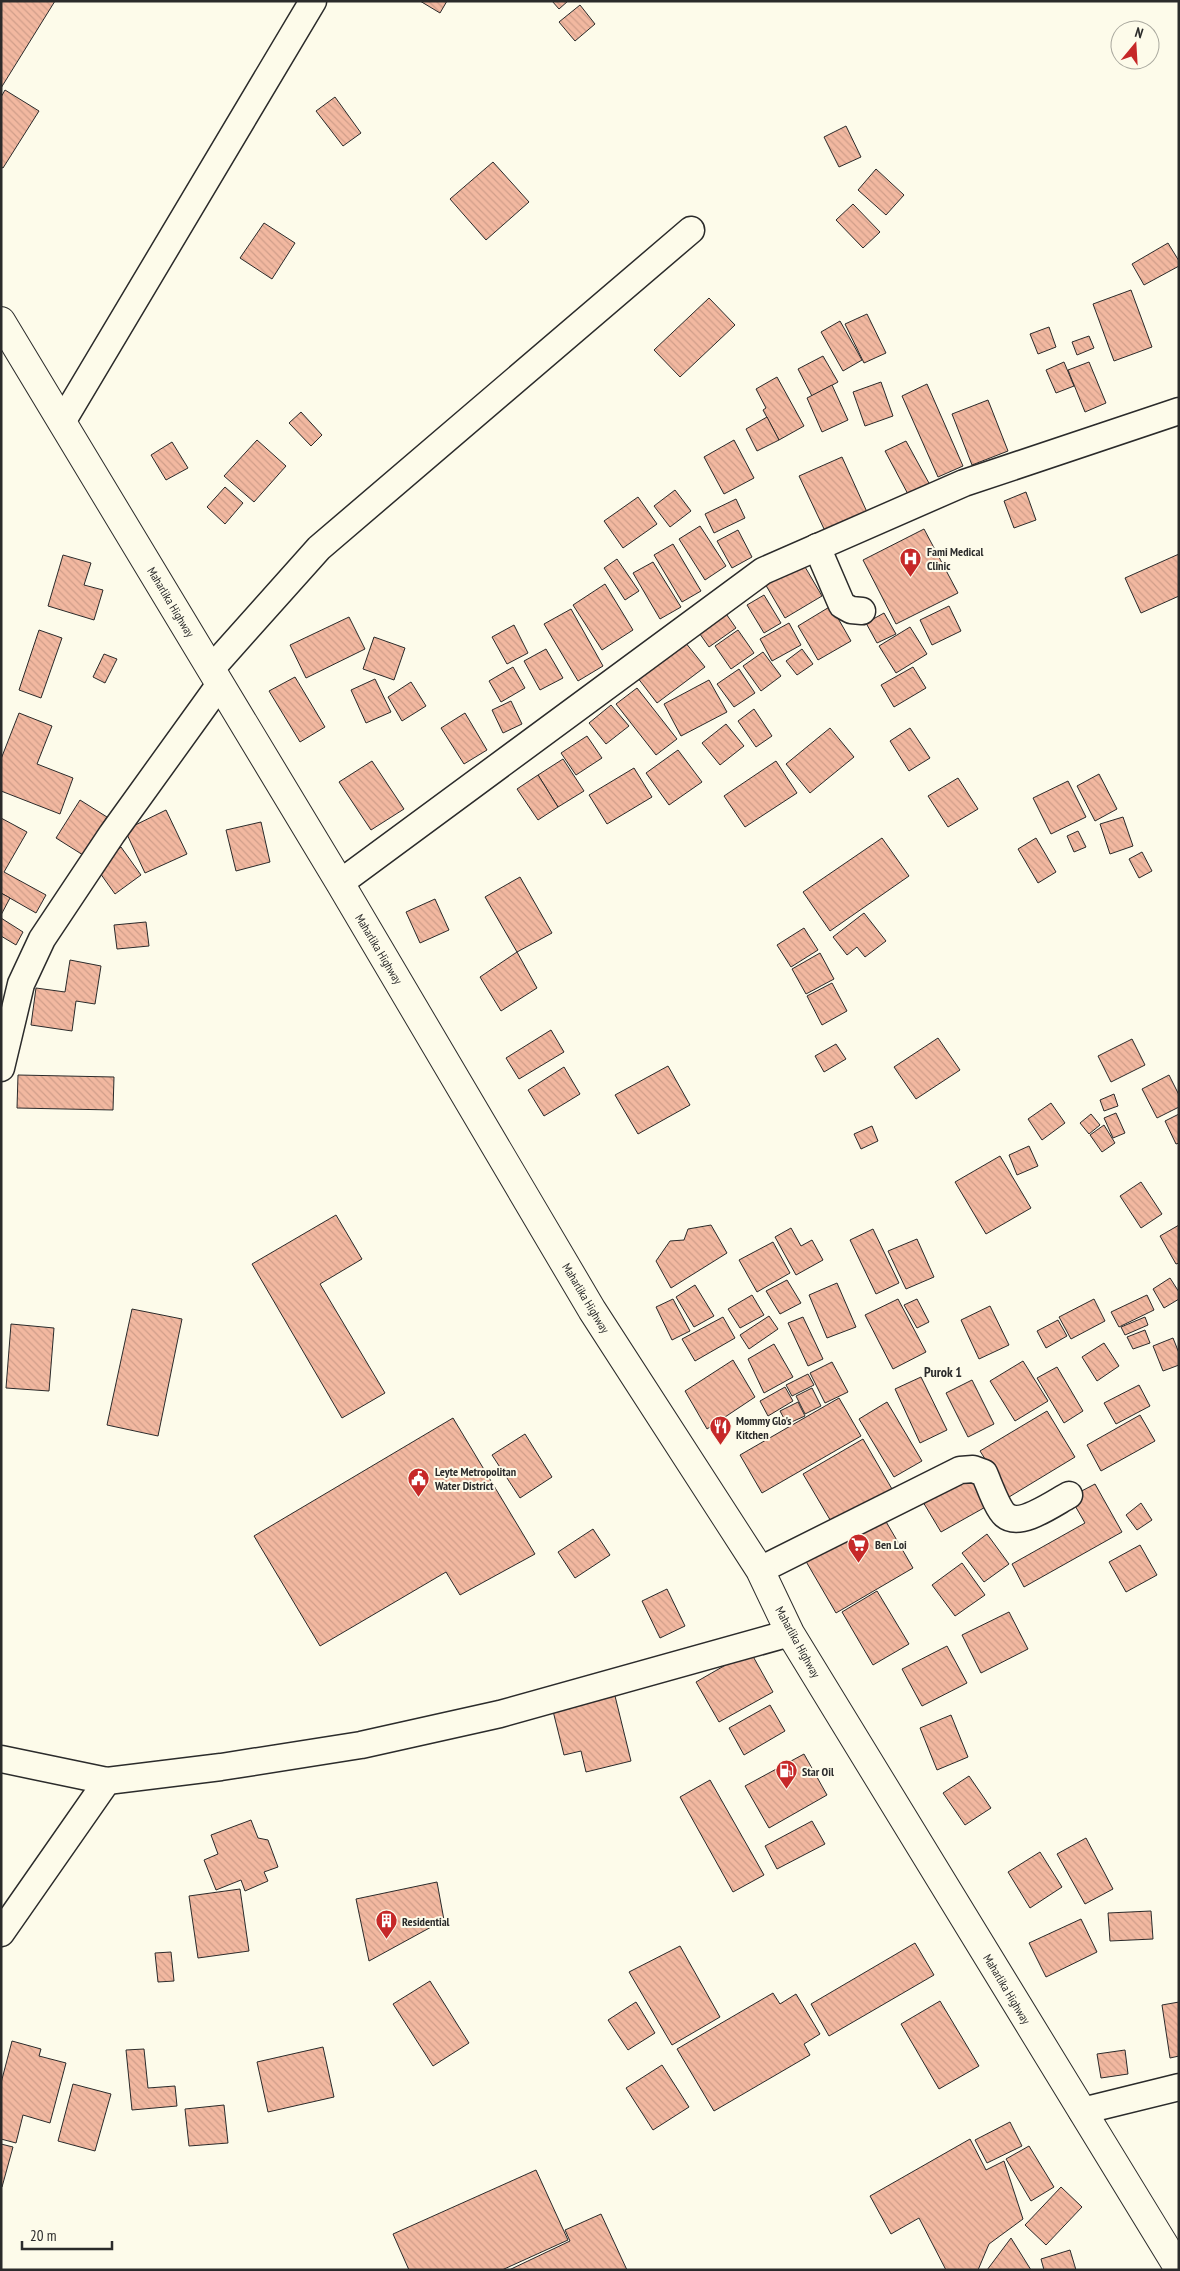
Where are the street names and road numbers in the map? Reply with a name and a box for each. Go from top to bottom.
street label: Maharlika Highway [144,564,198,640]
street label: Maharlika Highway [352,911,406,987]
street label: Maharlika Highway [559,1260,613,1336]
street label: Maharlika Highway [772,1604,824,1681]
street label: Maharlika Highway [980,1951,1034,2027]

